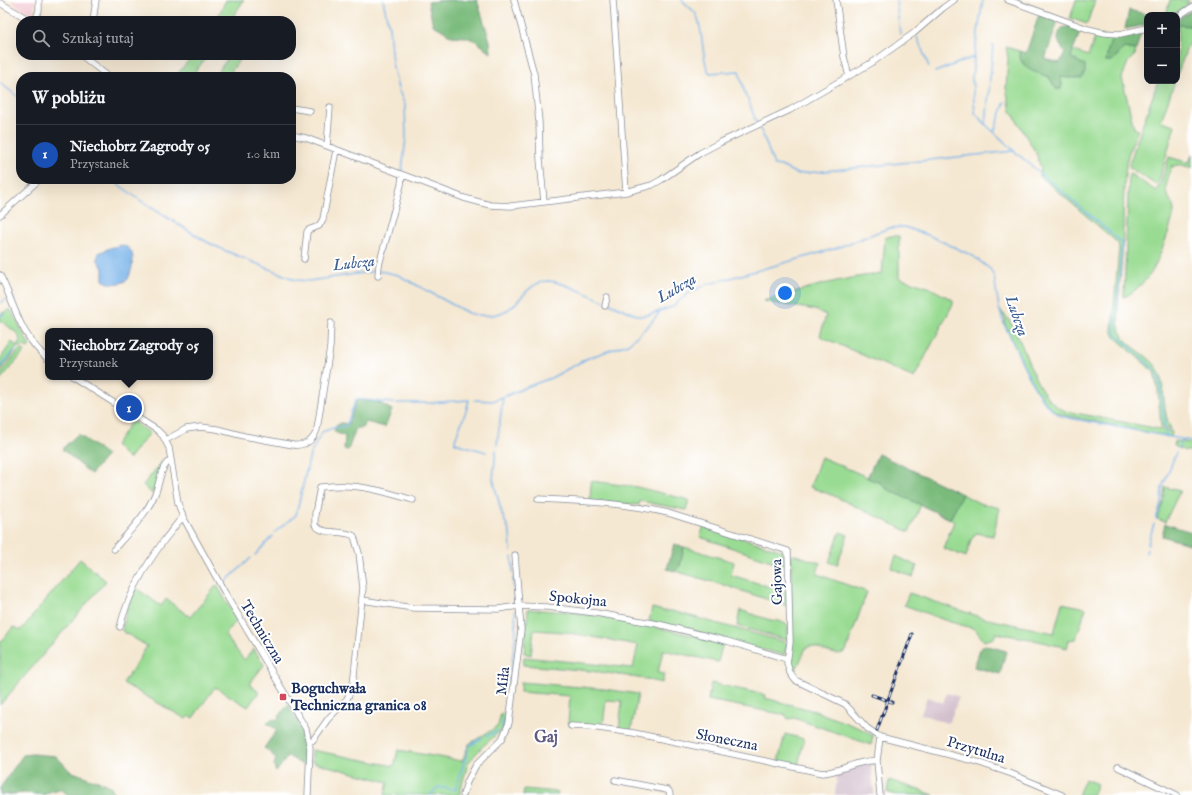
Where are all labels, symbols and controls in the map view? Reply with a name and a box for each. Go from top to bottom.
map controls [1144,12,1180,84]
button: + [1144,12,1180,48]
search box [16,16,296,60]
icon: search [30,27,52,49]
text: Szukaj tutaj [62,29,134,48]
button: − [1144,48,1180,84]
text: W pobliżu [32,88,105,109]
text: Niechobrz Zagrody 05 [70,137,210,156]
text: 1 [43,146,47,163]
text: 1.0 km [246,146,280,163]
text: Przystanek [70,156,129,173]
water label: Lubcza [331,252,376,276]
water label: Lubcza [653,270,700,309]
your location [775,283,795,303]
water label: Lubcza [999,292,1032,339]
popup [45,328,213,380]
text: Niechobrz Zagrody 05 [59,336,199,355]
text: Przystanek [59,355,118,372]
pin: 1 [116,393,142,423]
street label: Gajowa [767,558,787,605]
street label: Spokojna [548,587,608,612]
street label: Techniczna [236,597,289,668]
street label: Miła [492,665,514,696]
place label: Boguchwała Techniczna granica 08 [290,679,427,715]
marker: Boguchwała Techniczna granica 08 [278,692,288,702]
street label: Słoneczna [695,725,760,755]
district label: Gaj [534,728,558,748]
street label: Przytulna [945,732,1008,768]

